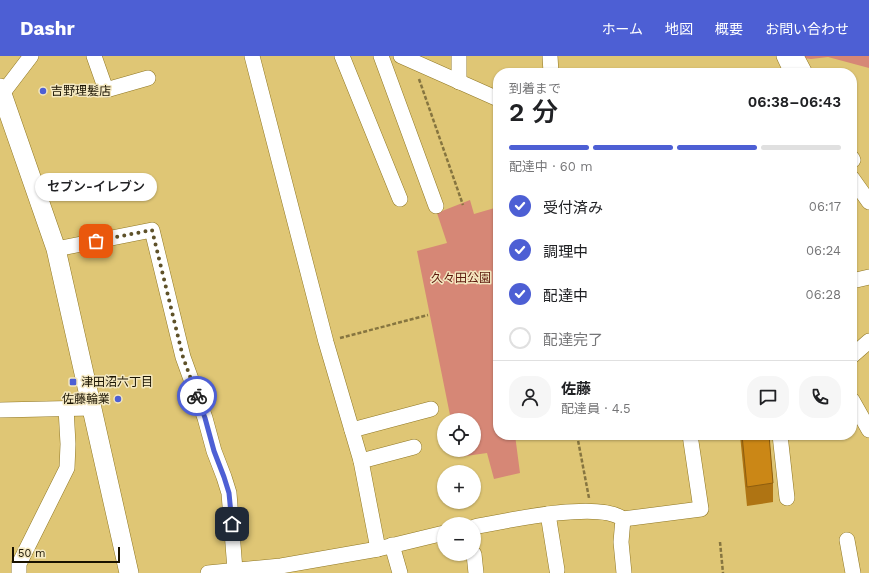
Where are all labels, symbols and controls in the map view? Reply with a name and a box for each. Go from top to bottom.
text: Dashr [20,17,75,40]
text: ホーム [601,21,643,37]
text: 地図 [665,21,693,37]
text: 概要 [715,21,743,37]
text: お問い合わせ [765,21,849,37]
text: 到着まで [509,81,561,96]
place label: 吉野理髪店 [51,84,111,98]
marker: 吉野理髪店 [38,86,48,96]
text: 06:38–06:43 [748,93,841,111]
text: 2 分 [509,97,558,127]
text: 配達中 · 60 m [509,159,593,174]
callout: セブン-イレブン [35,173,157,201]
text: セブン-イレブン [47,179,145,194]
icon: check [509,195,531,217]
text: 受付済み [543,199,603,217]
text: 06:17 [809,199,841,214]
pin [79,224,113,258]
icon: bag [85,230,107,252]
icon: check [509,239,531,261]
text: 調理中 [543,243,588,261]
text: 06:24 [806,243,841,258]
park label: 久々田公園 [431,271,491,285]
icon: check [509,283,531,305]
text: 配達中 [543,287,588,305]
text: 06:28 [806,287,841,302]
text: 配達完了 [543,331,603,349]
place label: 津田沼六丁目 [81,375,153,389]
courier [177,376,217,416]
button: person [509,376,551,418]
button: chat [747,376,789,418]
button: phone [799,376,841,418]
marker: 津田沼六丁目 [68,377,78,387]
text: 佐藤 [561,380,591,398]
icon: bike [186,385,208,407]
place label: 佐藤輪業 [62,392,110,406]
marker: 佐藤輪業 [113,394,123,404]
text: 配達員 · 4.5 [561,401,631,416]
map controls [437,413,481,561]
button: locate [437,413,481,457]
button: + [437,465,481,509]
pin [215,507,249,541]
icon: home [221,513,243,535]
button: − [437,517,481,561]
scale bar [12,545,120,564]
text: 50 m [18,547,45,560]

